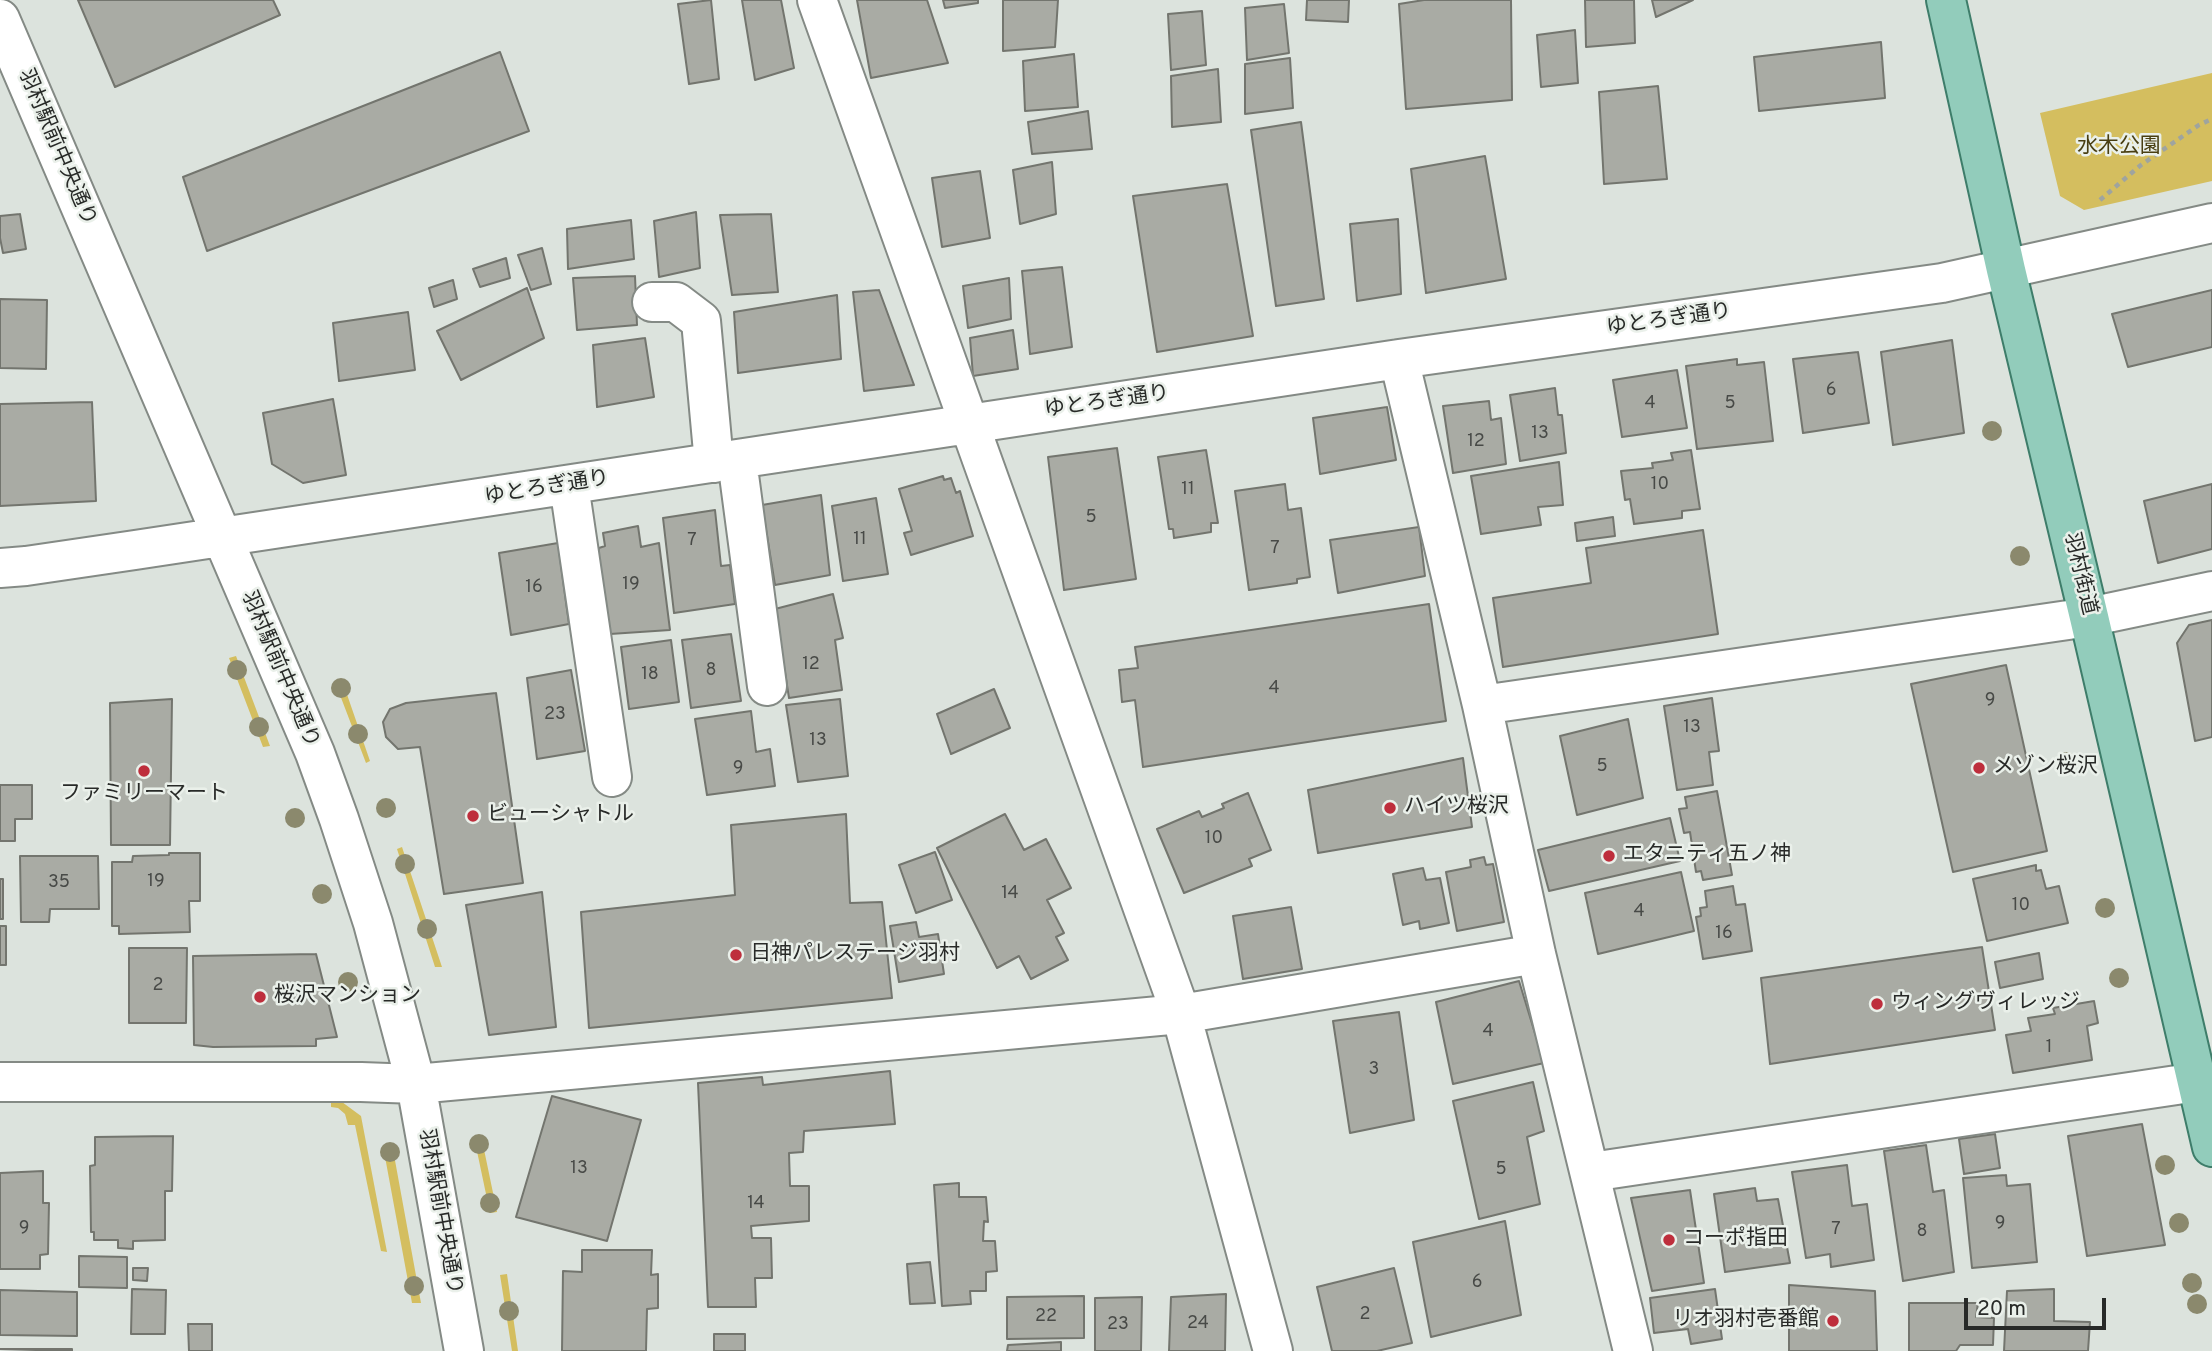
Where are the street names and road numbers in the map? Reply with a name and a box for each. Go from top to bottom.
street label: 羽村駅前中央通り [12,66,100,230]
street label: ゆとろぎ通り [1605,300,1733,342]
street label: ゆとろぎ通り [1043,382,1171,424]
street label: ゆとろぎ通り [483,467,611,511]
street label: 羽村街道 [2057,530,2101,618]
street label: 羽村駅前中央通り [235,588,323,752]
street label: 羽村駅前中央通り [412,1127,466,1297]

